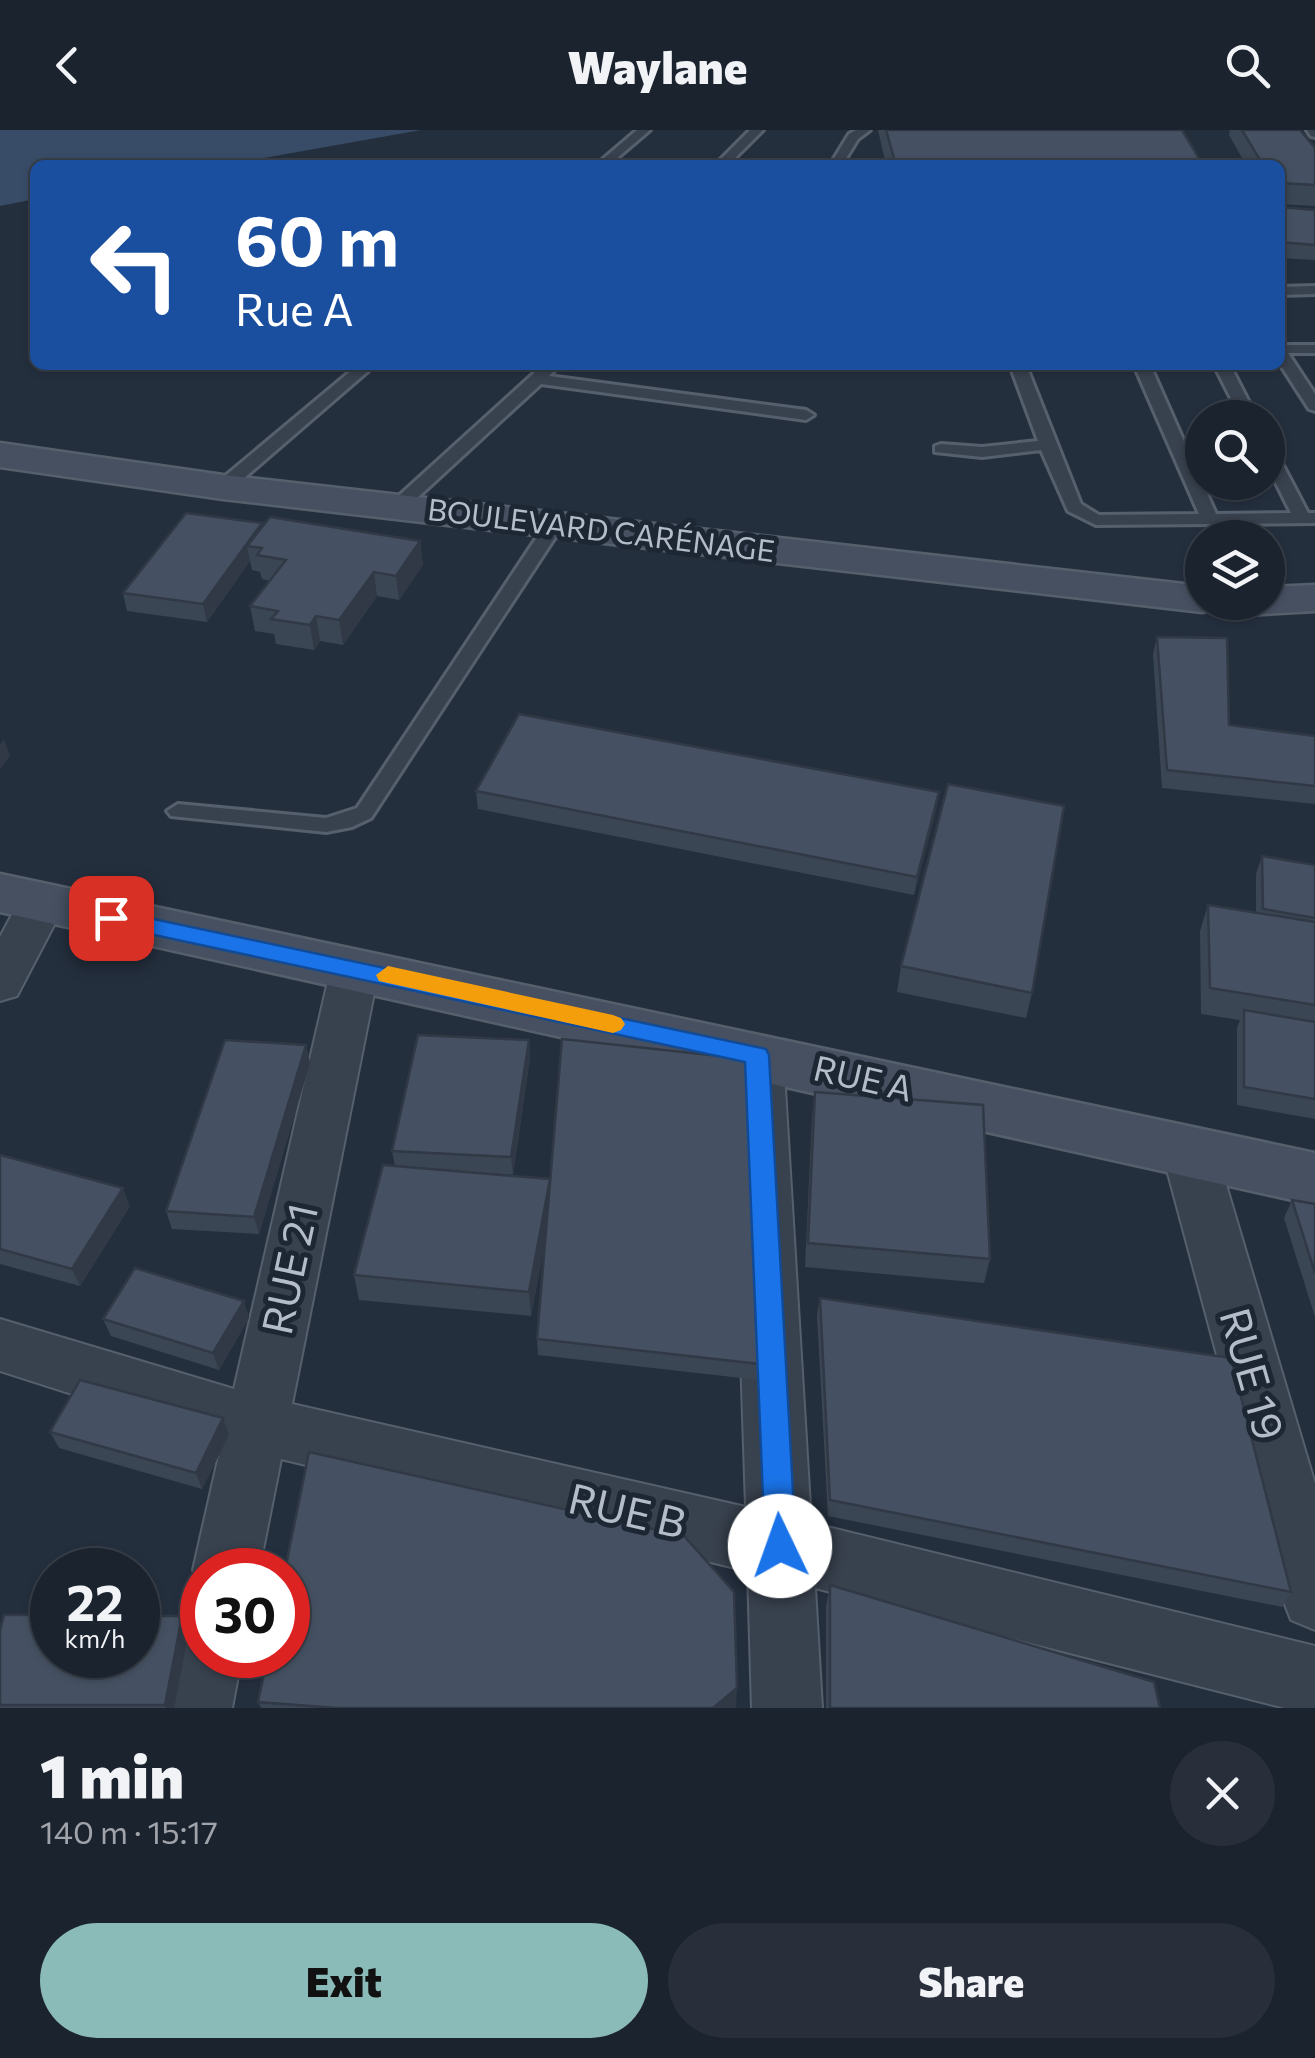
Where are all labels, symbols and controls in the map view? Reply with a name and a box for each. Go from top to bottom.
icon: back [40,38,95,93]
text: Waylane [568,38,747,93]
icon: search [1220,38,1275,93]
text: 60 m [235,195,399,280]
icon: left [70,200,200,330]
text: Rue A [235,280,353,335]
map controls [1185,400,1285,620]
button: search [1185,400,1285,500]
street label: BOULEVARD CARÉNAGE [426,489,777,568]
button: layers [1185,520,1285,620]
pin [69,876,154,961]
icon: arrive [84,891,139,946]
street label: RUE A [810,1044,917,1109]
street label: RUE 21 [249,1199,327,1339]
street label: RUE 19 [1210,1302,1297,1445]
street label: RUE B [564,1470,691,1548]
position arrow [728,1494,832,1598]
speed limit sign: 30 [180,1548,310,1678]
text: 22 [67,1570,123,1631]
text: km/h [65,1623,125,1653]
text: 1 min [40,1737,184,1810]
button: close [1170,1741,1275,1846]
text: 140 m · 15:17 [40,1811,218,1851]
button: Exit [40,1923,648,2038]
button: Share [668,1923,1275,2038]

